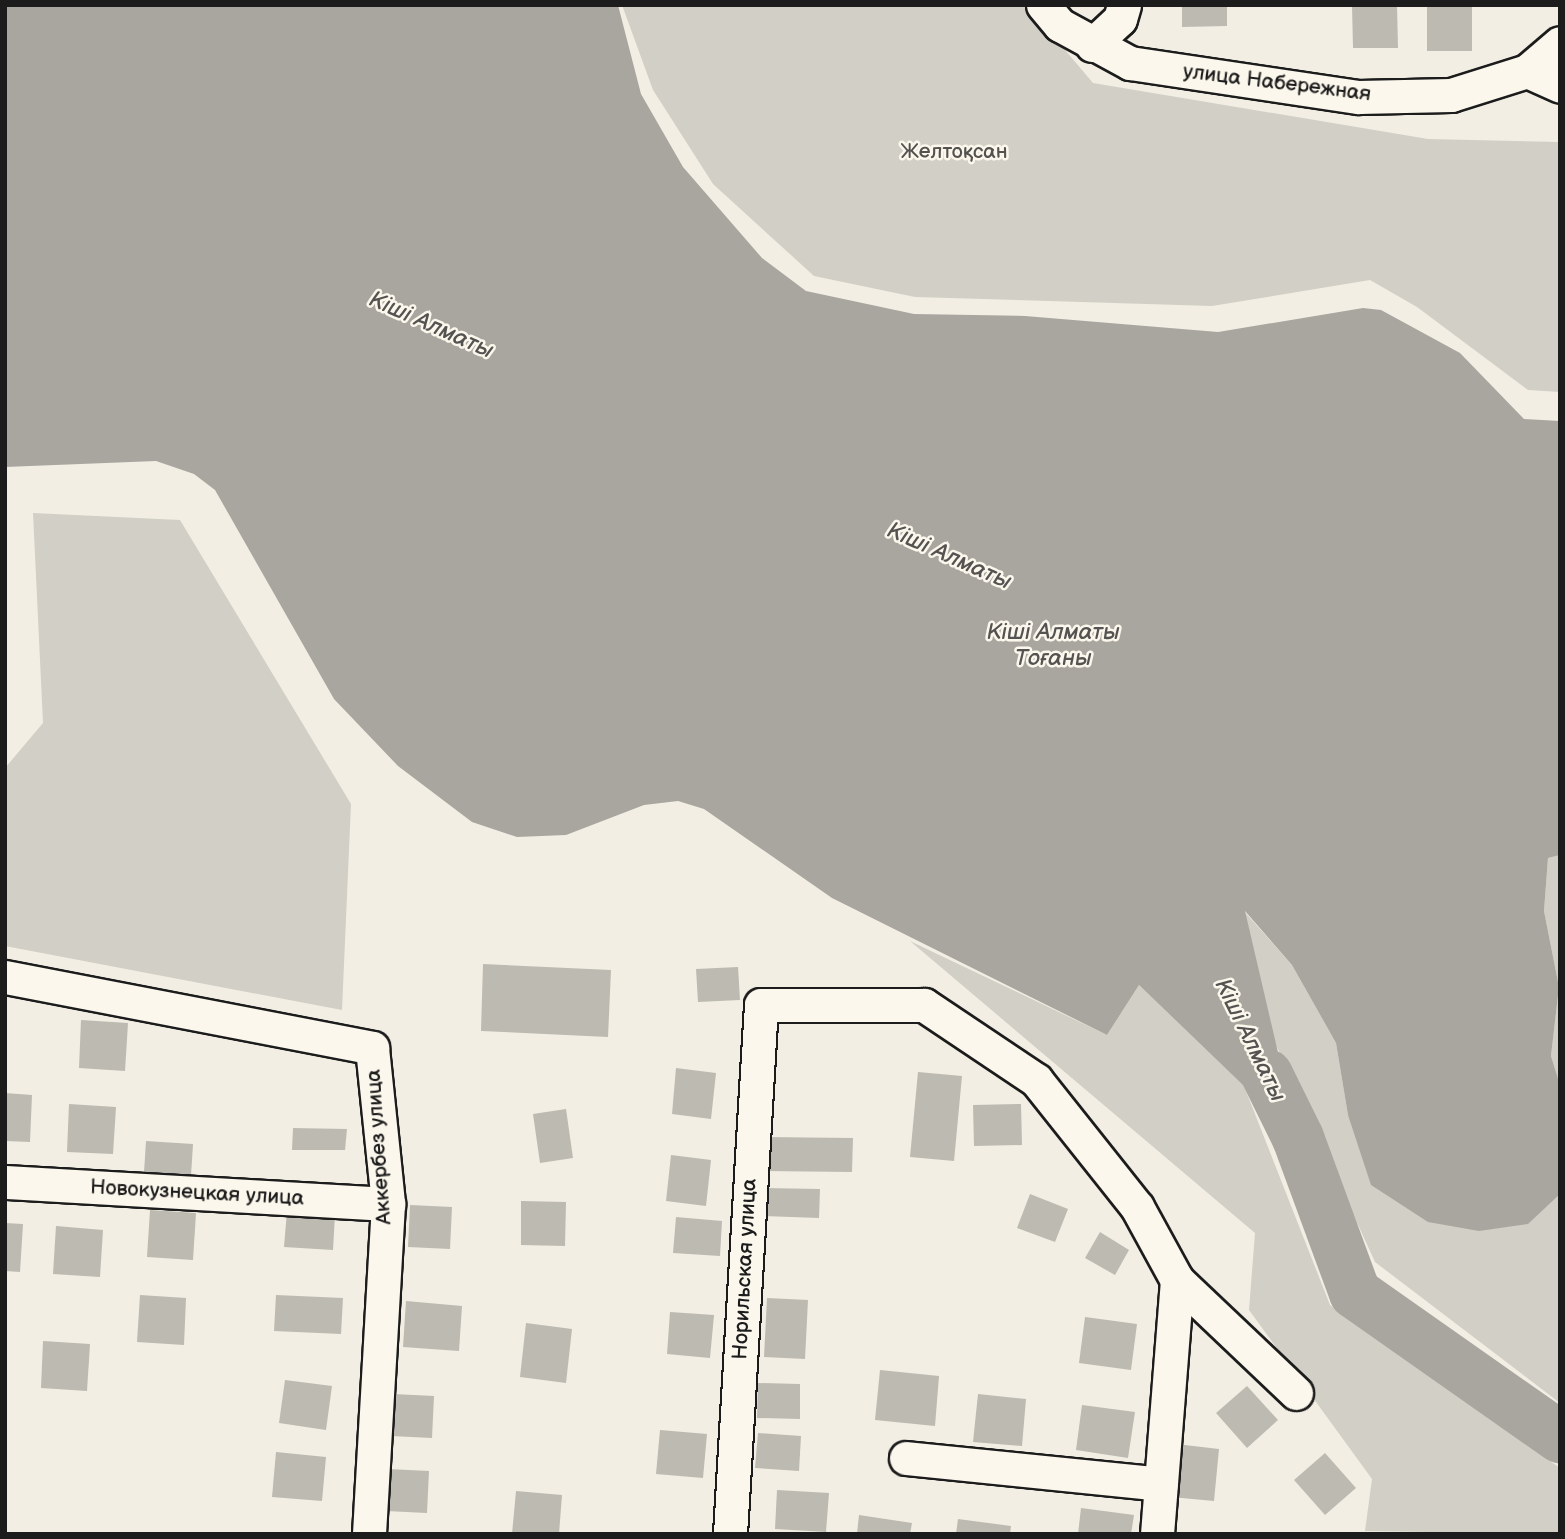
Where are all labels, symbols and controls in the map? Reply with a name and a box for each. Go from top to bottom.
street label: улица Набережная [1182,59,1372,107]
park label: Желтоқсан [900,139,1008,165]
water label: Кіші Алматы [365,285,497,365]
water label: Кіші Алматы [883,516,1015,596]
water label: Кіші Алматы Тоғаны [986,618,1120,672]
water label: Кіші Алматы [1208,974,1292,1106]
street label: Аккербез улица [361,1068,397,1226]
street label: Новокузнецкая улица [89,1175,305,1211]
street label: Норильская улица [728,1178,762,1360]

